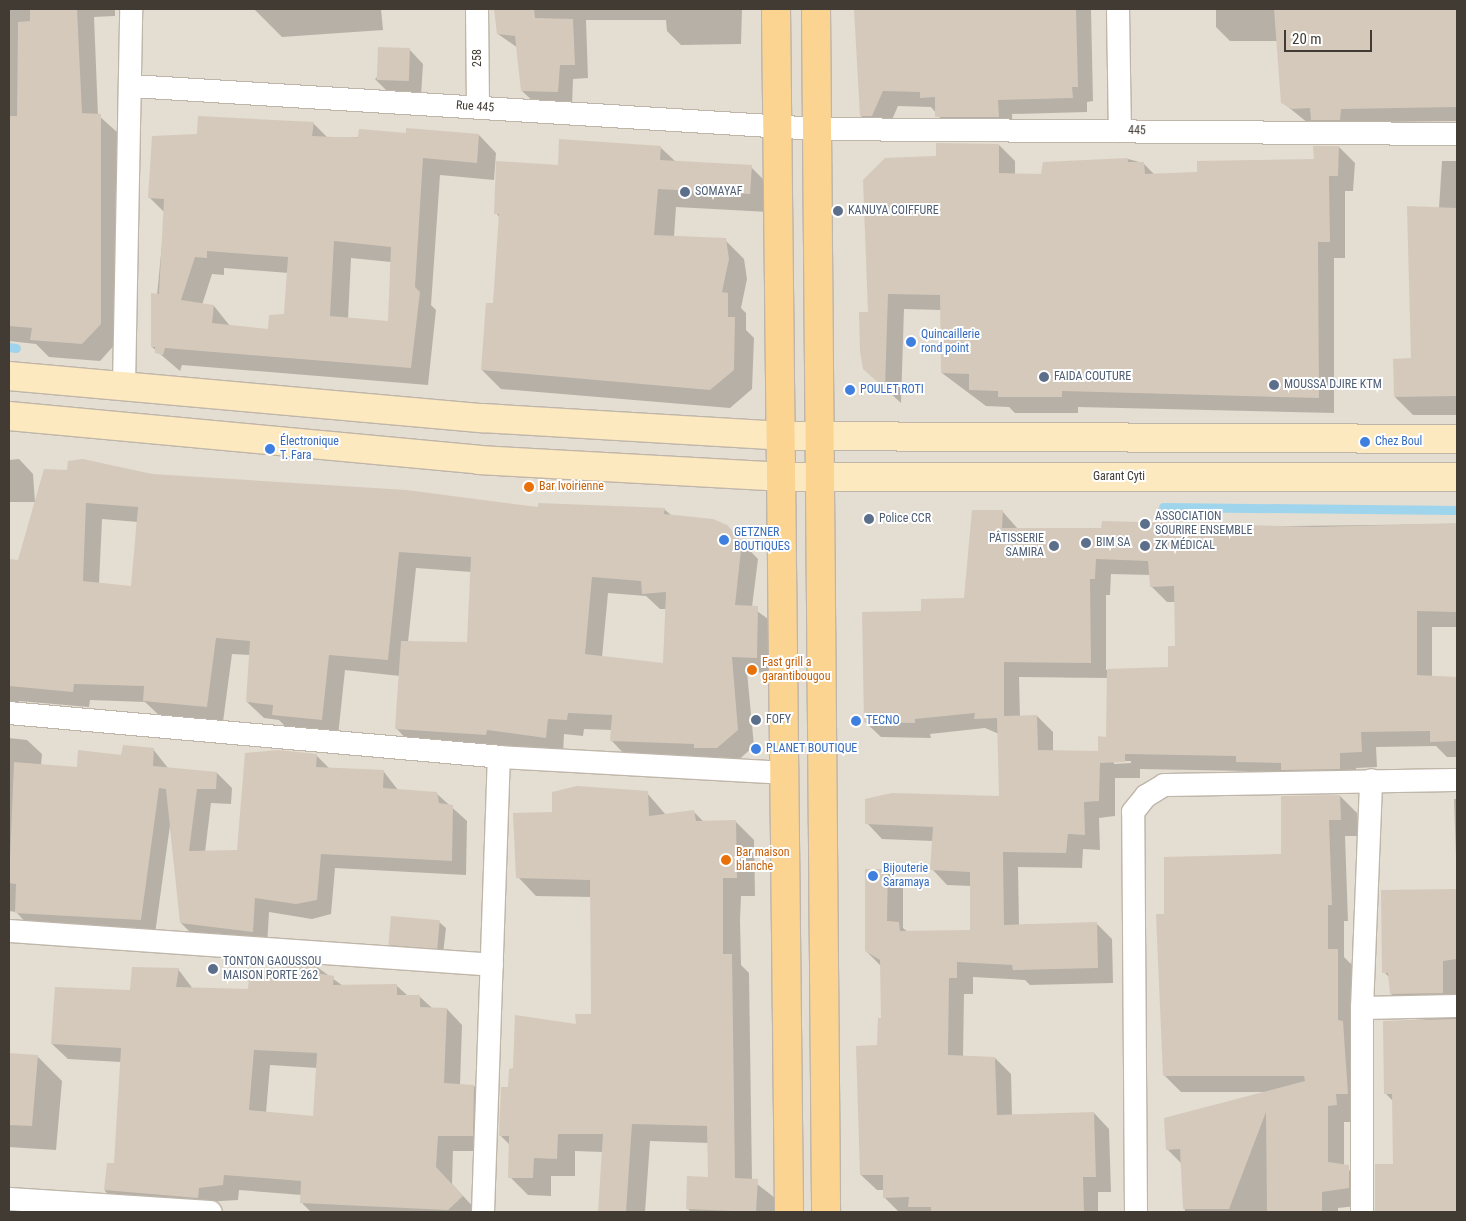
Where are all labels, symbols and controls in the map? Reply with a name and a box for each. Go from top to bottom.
scale bar [1286,20,1374,52]
text: 20 m [1292,30,1322,48]
street label: 258 [471,49,485,67]
street label: Rue 445 [455,98,495,116]
street label: 445 [1128,124,1146,138]
place label: SOMAYAF [695,185,742,199]
marker: SOMAYAF [679,186,691,198]
place label: KANUYA COIFFURE [848,204,939,218]
marker: KANUYA COIFFURE [832,205,844,217]
place label: Quincaillerie rond point [921,328,980,356]
marker: Quincaillerie rond point [905,336,917,348]
place label: FAIDA COUTURE [1054,370,1131,384]
marker: FAIDA COUTURE [1038,371,1050,383]
place label: MOUSSA DJIRE KTM [1284,378,1382,392]
marker: MOUSSA DJIRE KTM [1268,379,1280,391]
place label: POULET ROTI [860,383,924,397]
marker: POULET ROTI [844,384,856,396]
place label: Électronique T. Fara [280,435,339,463]
place label: Chez Boul [1375,435,1422,449]
marker: Chez Boul [1359,436,1371,448]
marker: Électronique T. Fara [264,443,276,455]
street label: Garant Cyti [1093,470,1145,484]
place label: Bar Ivoirienne [539,480,604,494]
marker: Bar Ivoirienne [523,481,535,493]
place label: ASSOCIATION SOURIRE ENSEMBLE [1155,510,1253,538]
place label: Police CCR [879,512,931,526]
marker: Police CCR [863,513,875,525]
marker: ASSOCIATION SOURIRE ENSEMBLE [1139,518,1151,530]
place label: GETZNER BOUTIQUES [734,526,790,554]
place label: PÂTISSERIE SAMIRA [989,532,1044,560]
marker: GETZNER BOUTIQUES [718,534,730,546]
place label: BIM SA [1096,536,1131,550]
marker: BIM SA [1080,537,1092,549]
place label: ZK MÉDICAL [1155,539,1215,553]
marker: PÂTISSERIE SAMIRA [1048,540,1060,552]
marker: ZK MÉDICAL [1139,540,1151,552]
place label: Fast grill a garantibougou [762,656,830,684]
marker: Fast grill a garantibougou [746,664,758,676]
place label: FOFY [766,713,791,727]
marker: FOFY [750,714,762,726]
place label: TECNO [866,714,900,728]
marker: TECNO [850,715,862,727]
place label: PLANET BOUTIQUE [766,742,858,756]
marker: PLANET BOUTIQUE [750,743,762,755]
place label: Bar maison blanche [736,846,790,874]
marker: Bar maison blanche [720,854,732,866]
place label: Bijouterie Saramaya [883,862,929,890]
marker: Bijouterie Saramaya [867,870,879,882]
place label: TONTON GAOUSSOU MAISON PORTE 262 [223,955,321,983]
marker: TONTON GAOUSSOU MAISON PORTE 262 [207,963,219,975]

